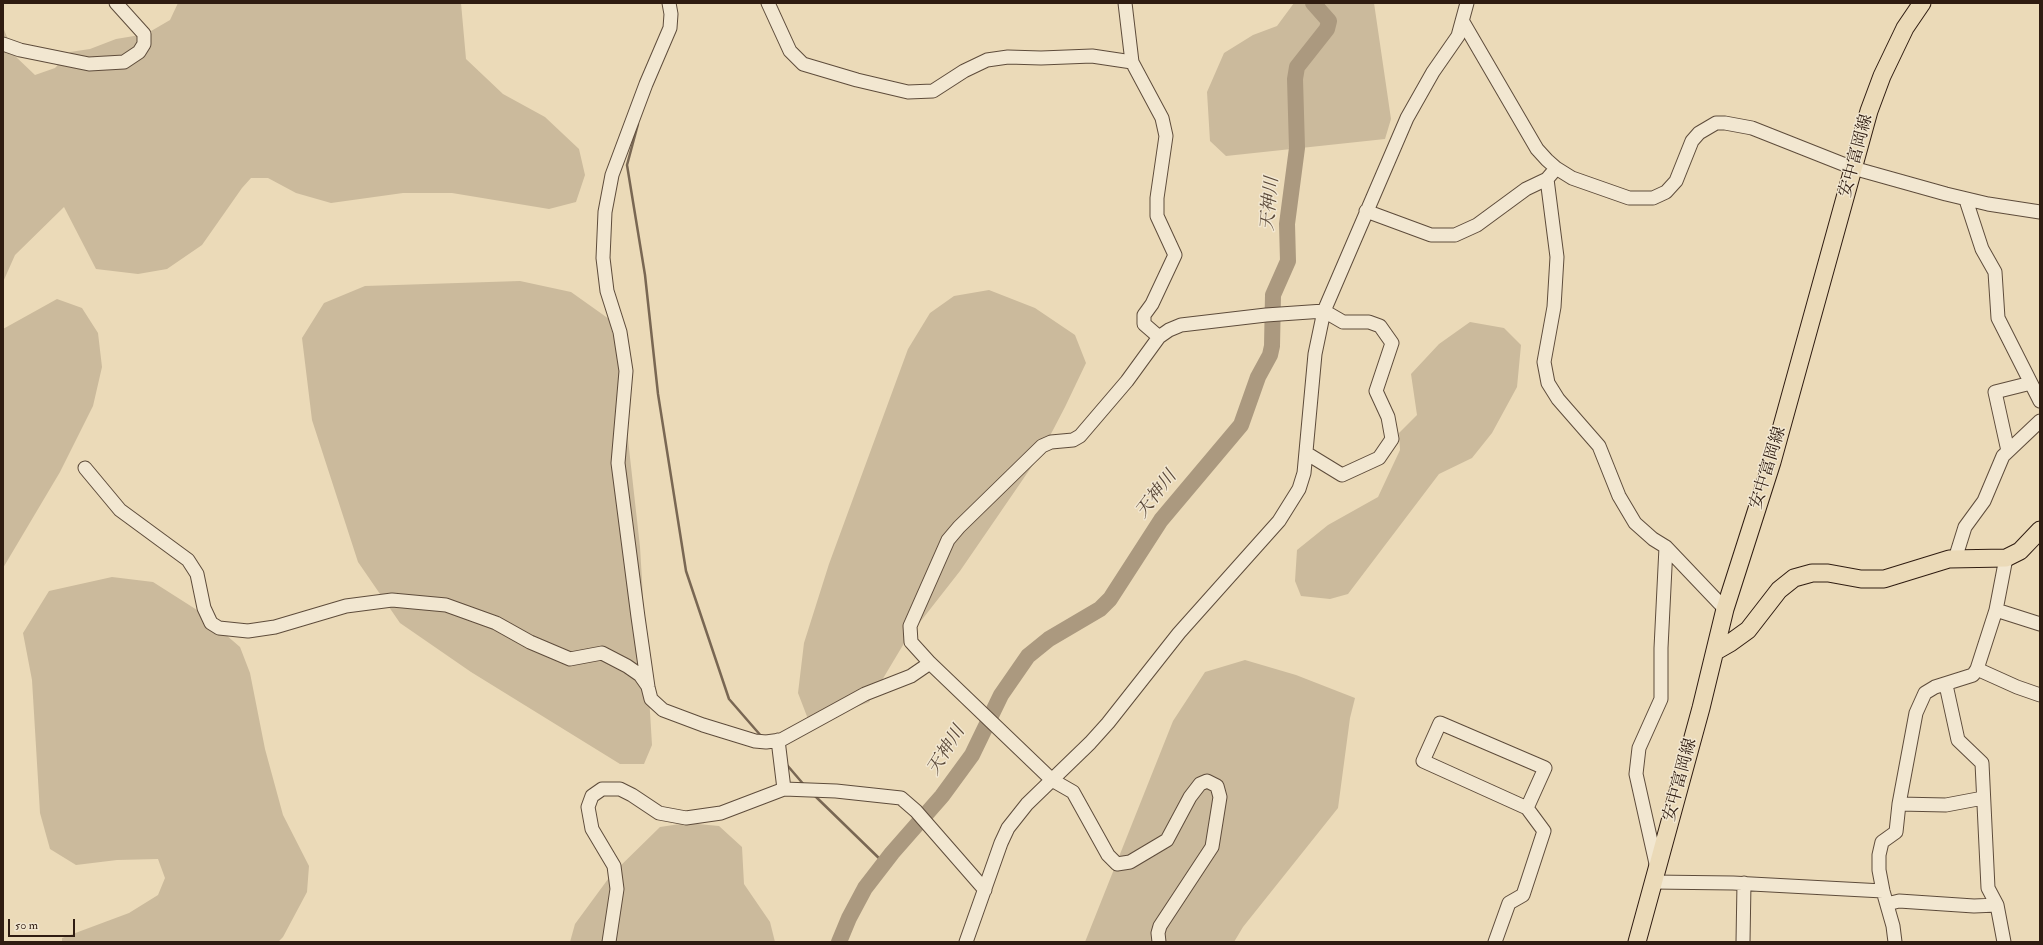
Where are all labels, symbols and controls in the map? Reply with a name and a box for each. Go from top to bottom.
street label: 安中富岡線 [1836,112,1878,200]
water label: 天神川 [1258,176,1284,232]
street label: 安中富岡線 [1747,424,1791,512]
water label: 天神川 [1132,467,1182,523]
water label: 天神川 [924,722,970,780]
street label: 安中富岡線 [1660,736,1702,824]
scale bar [10,911,77,937]
text: 50 m [15,918,38,933]

